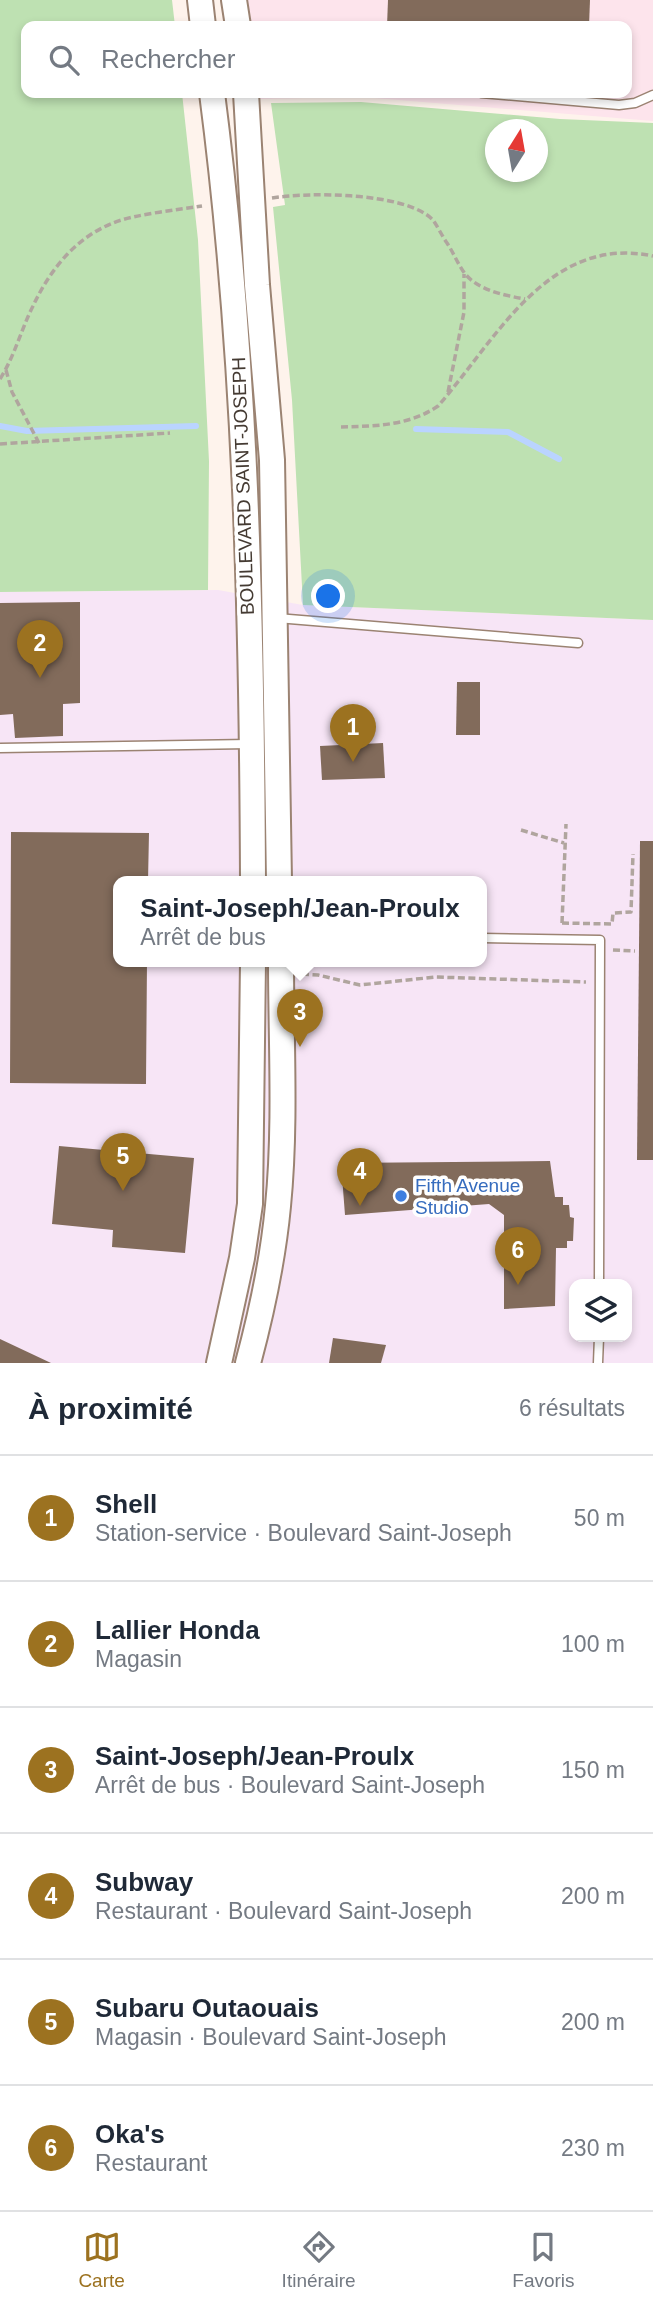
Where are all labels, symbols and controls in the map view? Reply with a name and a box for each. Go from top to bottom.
search box [21,21,632,98]
icon: search [45,41,83,79]
text: Rechercher [101,44,235,74]
north arrow [485,119,548,182]
street label: BOULEVARD SAINT-JOSEPH [228,357,258,615]
your location [311,579,345,613]
pin: 2 [17,620,63,678]
pin: 1 [330,704,376,762]
popup [113,876,487,967]
text: Saint-Joseph/Jean-Proulx [140,893,460,923]
text: Arrêt de bus [140,924,266,950]
pin: 3 [277,989,323,1047]
pin: 5 [100,1133,146,1191]
pin: 4 [337,1148,383,1206]
place label: Fifth Avenue Studio [415,1175,520,1218]
marker: Fifth Avenue Studio [393,1188,409,1204]
pin: 6 [495,1227,541,1285]
map controls [569,1279,632,1342]
button: layers [569,1279,632,1342]
text: À proximité [28,1392,193,1425]
text: 6 résultats [519,1395,625,1421]
text: Shell [95,1489,157,1519]
text: 1 [45,1505,57,1531]
text: 50 m [574,1505,625,1531]
text: Station-service · Boulevard Saint-Joseph [95,1520,512,1546]
text: Lallier Honda [95,1615,260,1645]
text: 2 [45,1631,57,1657]
text: 100 m [561,1631,625,1657]
text: Magasin [95,1646,182,1672]
text: Saint-Joseph/Jean-Proulx [95,1741,414,1771]
text: 3 [45,1757,57,1783]
text: 150 m [561,1757,625,1783]
text: Arrêt de bus · Boulevard Saint-Joseph [95,1772,485,1798]
text: Subway [95,1867,193,1897]
text: 4 [45,1883,57,1909]
text: 200 m [561,1883,625,1909]
text: Restaurant · Boulevard Saint-Joseph [95,1898,472,1924]
text: Subaru Outaouais [95,1993,319,2023]
text: 5 [45,2009,57,2035]
text: 200 m [561,2009,625,2035]
text: Magasin · Boulevard Saint-Joseph [95,2024,447,2050]
text: Oka's [95,2119,165,2149]
text: 6 [45,2135,57,2161]
text: 230 m [561,2135,625,2161]
text: Restaurant [95,2150,208,2176]
tab: Carte [78,2228,125,2292]
tab: Itinéraire [282,2228,356,2292]
tab: Favoris [512,2228,575,2292]

